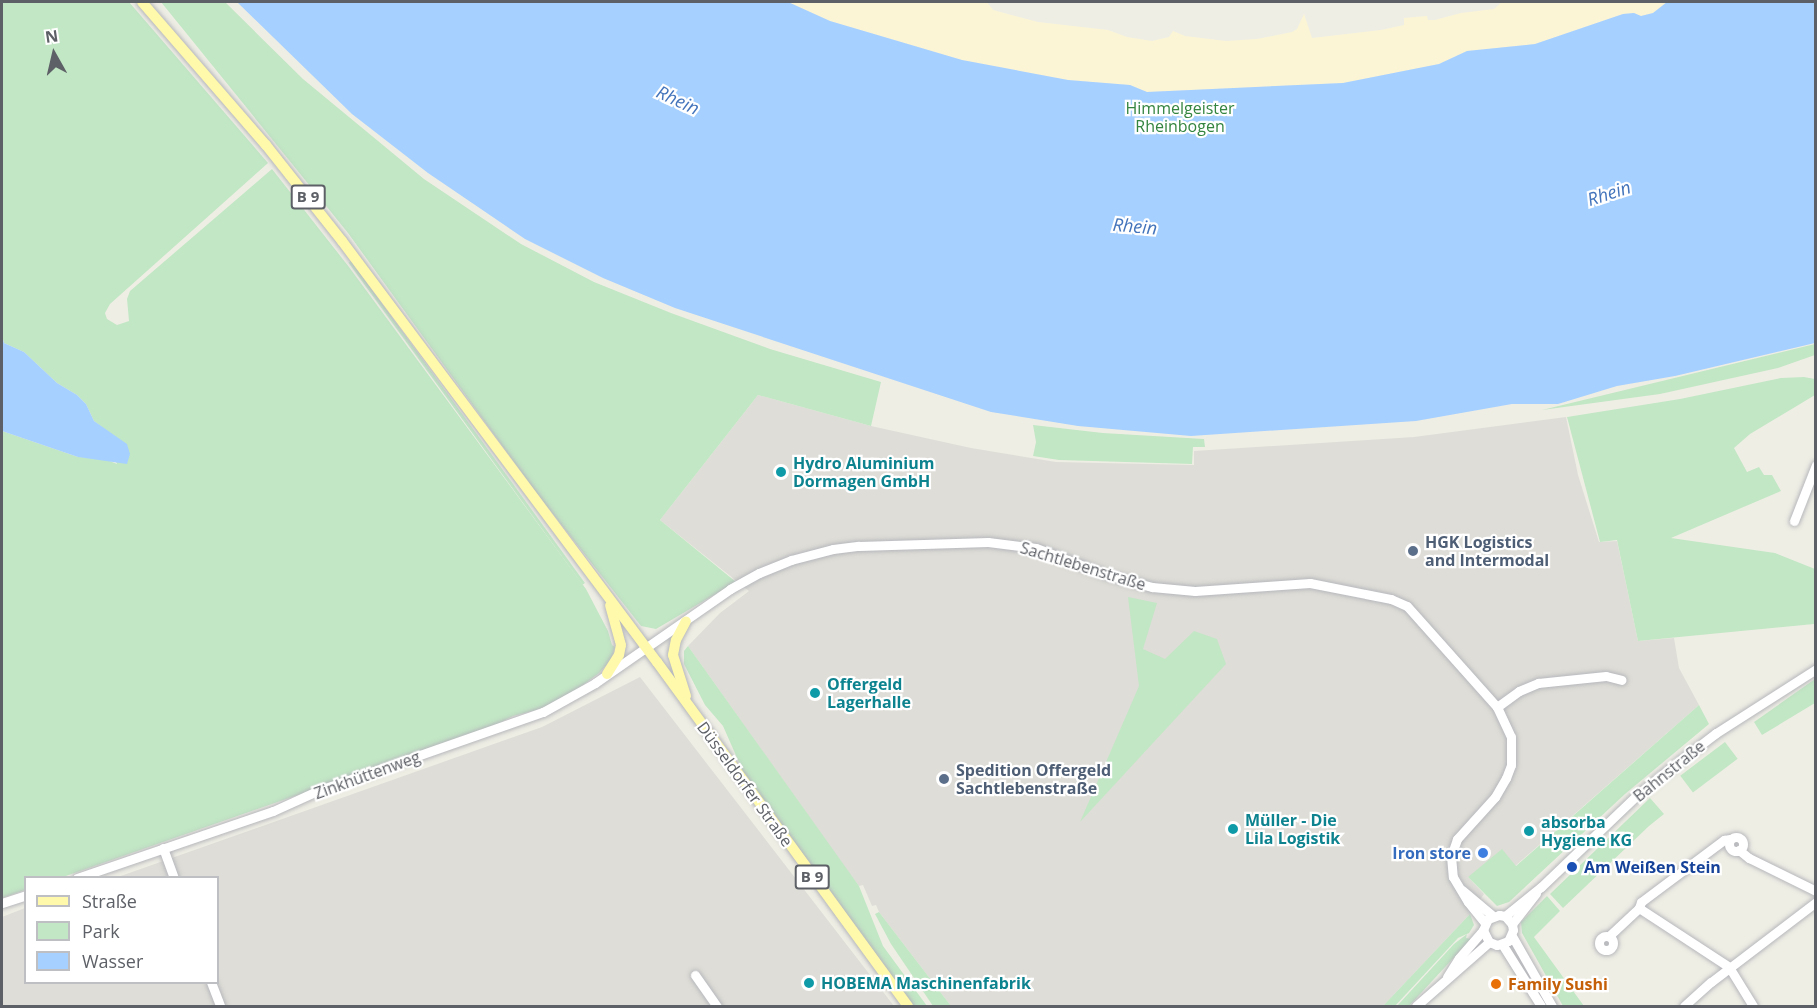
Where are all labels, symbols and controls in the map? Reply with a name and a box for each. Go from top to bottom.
north arrow [24,24,84,84]
text: N [44,24,59,48]
water label: Rhein [653,81,703,119]
park label: Himmelgeister Rheinbogen [1125,98,1235,136]
water label: Rhein [1584,176,1634,210]
road number: B 9 [290,185,326,209]
water label: Rhein [1112,213,1158,239]
place label: Hydro Aluminium Dormagen GmbH [793,453,934,491]
marker: Hydro Aluminium Dormagen GmbH [774,465,788,479]
place label: HGK Logistics and Intermodal [1425,532,1549,570]
street label: Sachtlebenstraße [1018,538,1148,594]
marker: HGK Logistics and Intermodal [1406,544,1420,558]
place label: Offergeld Lagerhalle [827,674,911,712]
marker: Offergeld Lagerhalle [808,686,822,700]
street label: Düsseldorfer Straße [693,718,797,850]
street label: Bahnstraße [1629,736,1709,806]
street label: Zinkhüttenweg [311,747,423,803]
place label: Spedition Offergeld Sachtlebenstraße [956,760,1111,798]
marker: Spedition Offergeld Sachtlebenstraße [937,772,951,786]
place label: Müller - Die Lila Logistik [1245,810,1340,848]
place label: absorba Hygiene KG [1541,812,1632,850]
marker: Müller - Die Lila Logistik [1226,822,1240,836]
marker: absorba Hygiene KG [1522,824,1536,838]
place label: Iron store [1392,843,1471,863]
marker: Iron store [1476,846,1490,860]
place label: Am Weißen Stein [1584,857,1721,877]
marker: Am Weißen Stein [1565,860,1579,874]
road number: B 9 [794,865,830,889]
legend [24,876,219,984]
text: Straße [82,889,137,913]
text: Park [82,919,120,943]
text: Wasser [82,949,143,973]
place label: HOBEMA Maschinenfabrik [821,973,1031,993]
place label: Family Sushi [1508,974,1608,994]
marker: HOBEMA Maschinenfabrik [802,976,816,990]
marker: Family Sushi [1489,977,1503,991]

